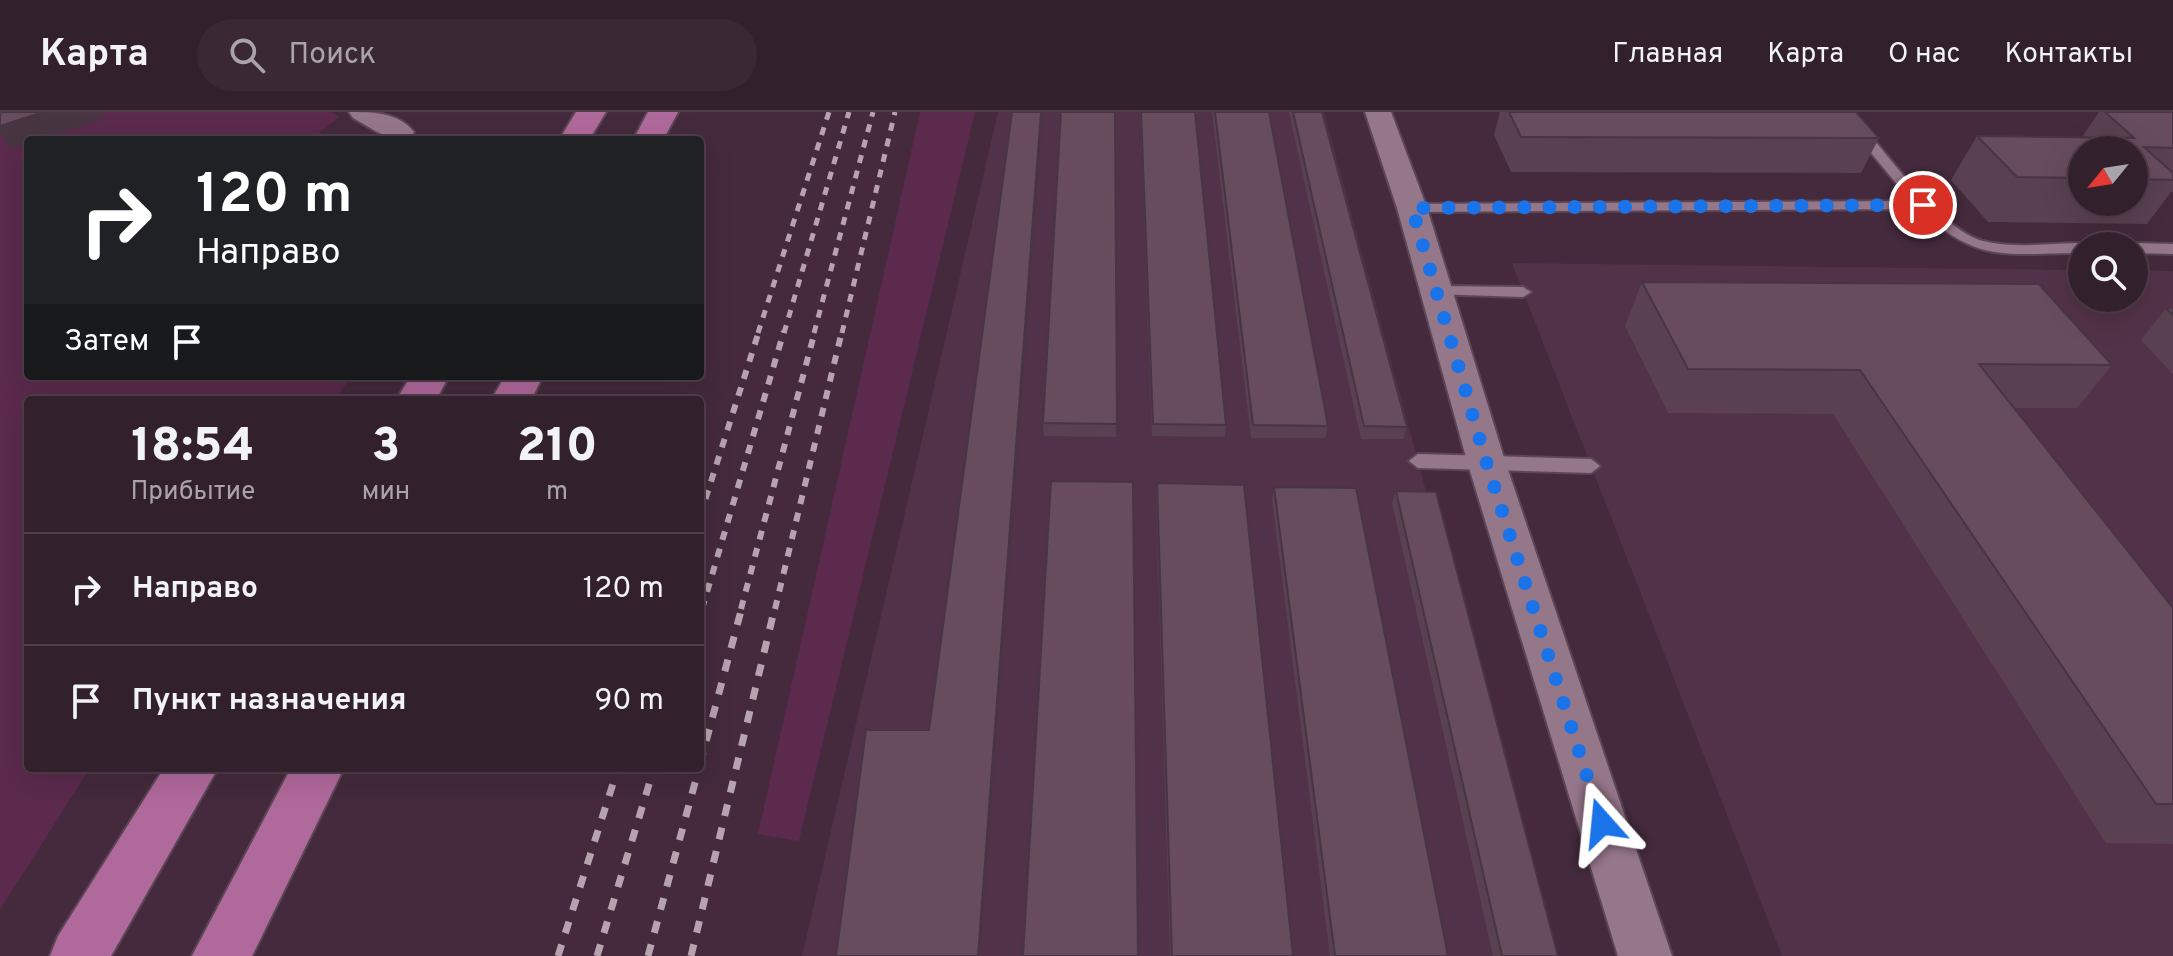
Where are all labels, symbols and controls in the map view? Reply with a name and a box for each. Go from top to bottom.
search box [197,19,757,91]
text: Карта [40,31,149,80]
icon: search [225,33,269,77]
text: Поиск [289,37,376,74]
text: Главная [1612,37,1723,73]
text: Карта [1767,37,1844,73]
text: О нас [1888,37,1961,73]
text: Контакты [2005,37,2133,73]
north arrow [2068,136,2148,216]
map controls [2068,136,2148,312]
text: 120 m [196,162,353,232]
icon: right [64,168,168,272]
pin [1889,171,1957,239]
icon: arrive [1901,183,1945,227]
text: Направо [196,231,341,277]
button: search [2068,232,2148,312]
icon: arrive [165,320,209,364]
text: Затем [64,324,149,361]
text: 18:54 [131,418,255,478]
text: 3 [372,418,400,478]
text: 210 [517,418,598,478]
text: Прибытие [130,476,255,509]
text: мин [362,476,410,509]
text: m [546,476,568,509]
icon: right [64,567,108,611]
text: Направо [132,571,258,608]
text: 120 m [583,571,664,608]
icon: arrive [64,679,108,723]
text: Пункт назначения [132,683,406,720]
text: 90 m [595,683,664,720]
position arrow [1560,781,1644,865]

